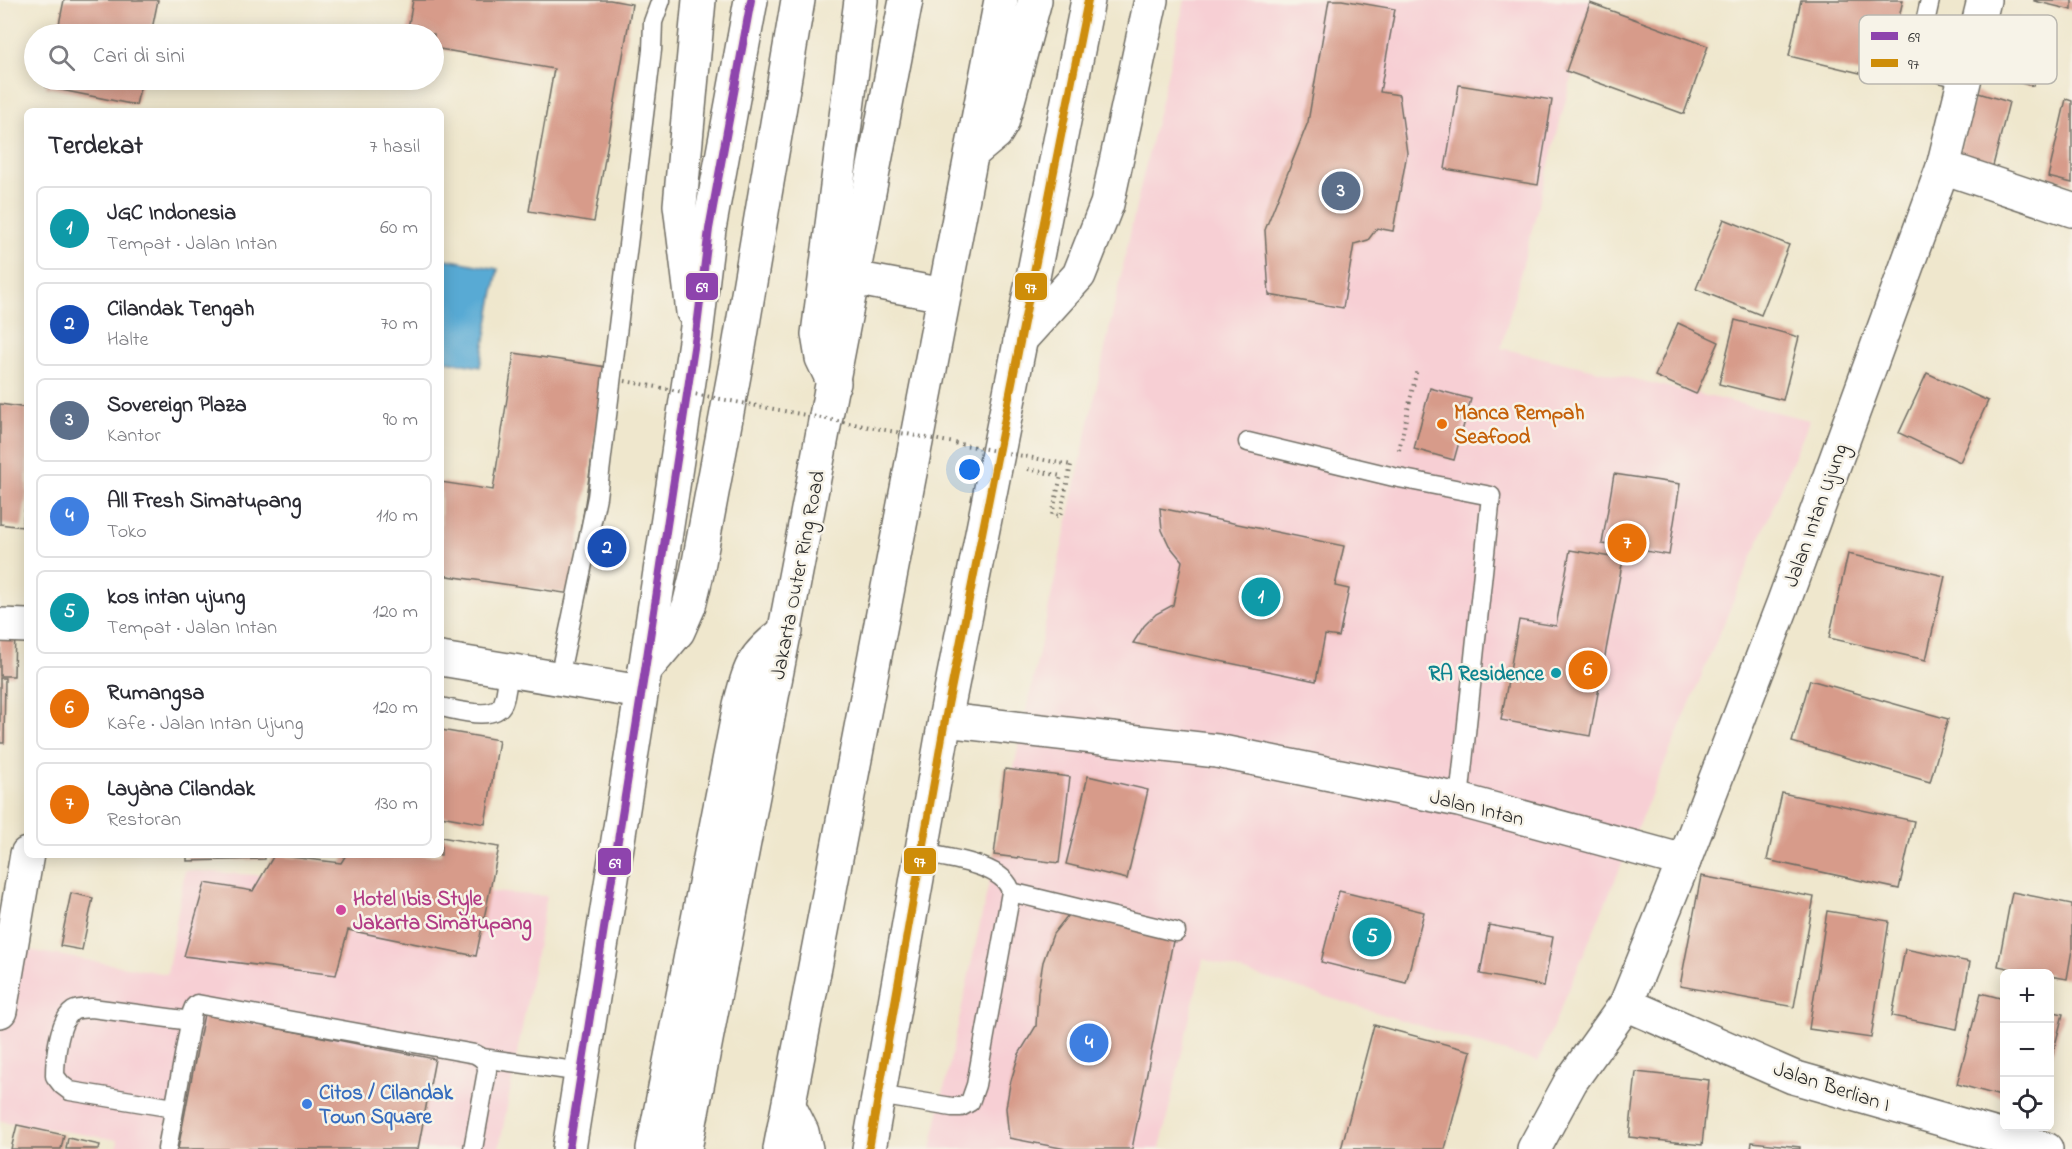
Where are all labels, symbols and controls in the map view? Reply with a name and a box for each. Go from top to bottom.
legend [1859,15,2057,84]
search box [24,24,444,90]
text: 69 [1908,26,1920,50]
icon: search [45,41,78,74]
text: Cari di sini [93,41,185,73]
text: 97 [1908,53,1920,77]
text: Terdekat [48,128,143,166]
text: 7 hasil [369,133,420,162]
pin: 3 [1322,168,1360,213]
text: JGC Indonesia [107,198,236,230]
text: 1 [66,214,73,243]
text: 60 m [380,214,418,243]
text: Tempat · Jalan Intan [107,230,277,259]
line badge: 69 [685,272,719,301]
line badge: 97 [1014,272,1048,301]
text: 69 [695,276,708,300]
text: 97 [1024,277,1037,301]
text: Cilandak Tengah [107,294,254,326]
text: 2 [65,310,74,339]
text: 70 m [381,310,418,339]
text: Halte [107,326,148,355]
text: Sovereign Plaza [107,390,247,422]
place label: Manca Rempah Seafood [1454,399,1584,453]
text: 3 [65,406,74,435]
text: 90 m [383,406,418,435]
marker: Manca Rempah Seafood [1435,417,1449,431]
text: Kantor [107,422,161,451]
street label: Jalan Intan Ujung [1777,440,1859,592]
your location [955,455,984,484]
street label: Jakarta Outer Ring Road [764,468,836,683]
text: All Fresh Simatupang [107,486,301,518]
text: 4 [65,502,74,531]
text: 110 m [376,502,418,531]
text: Toko [107,518,147,547]
pin: 7 [1608,520,1646,566]
pin: 2 [588,526,626,570]
pin: 1 [1242,574,1280,620]
text: kos intan ujung [107,582,245,614]
text: 5 [64,598,75,627]
text: 120 m [373,598,418,627]
text: Tempat · Jalan Intan [107,614,277,643]
pin: 6 [1568,648,1608,692]
place label: RA Residence [1428,660,1545,690]
marker: RA Residence [1549,666,1563,680]
text: Rumangsa [107,678,204,710]
text: 6 [65,694,74,723]
text: 120 m [373,694,418,723]
text: Kafe · Jalan Intan Ujung [107,710,303,739]
text: Layàna Cilandak [107,774,255,806]
street label: Jalan Intan [1426,783,1527,835]
text: 7 [65,790,74,819]
text: 130 m [374,790,418,819]
text: Restoran [107,806,181,835]
line badge: 69 [597,847,632,876]
line badge: 97 [903,847,937,875]
text: 97 [913,851,926,875]
text: 69 [608,852,621,876]
place label: Hotel Ibis Style Jakarta Simatupang [353,885,532,941]
marker: Hotel Ibis Style Jakarta Simatupang [334,903,348,917]
pin: 5 [1352,914,1392,960]
map controls [2000,969,2054,1131]
button: + [2000,969,2054,1023]
pin: 4 [1070,1020,1108,1066]
button: − [2000,1023,2054,1077]
street label: Jalan Berlian I [1769,1055,1894,1121]
button: locate [2000,1077,2054,1131]
place label: Citos / Cilandak Town Square [319,1079,454,1133]
marker: Citos / Cilandak Town Square [300,1097,314,1111]

